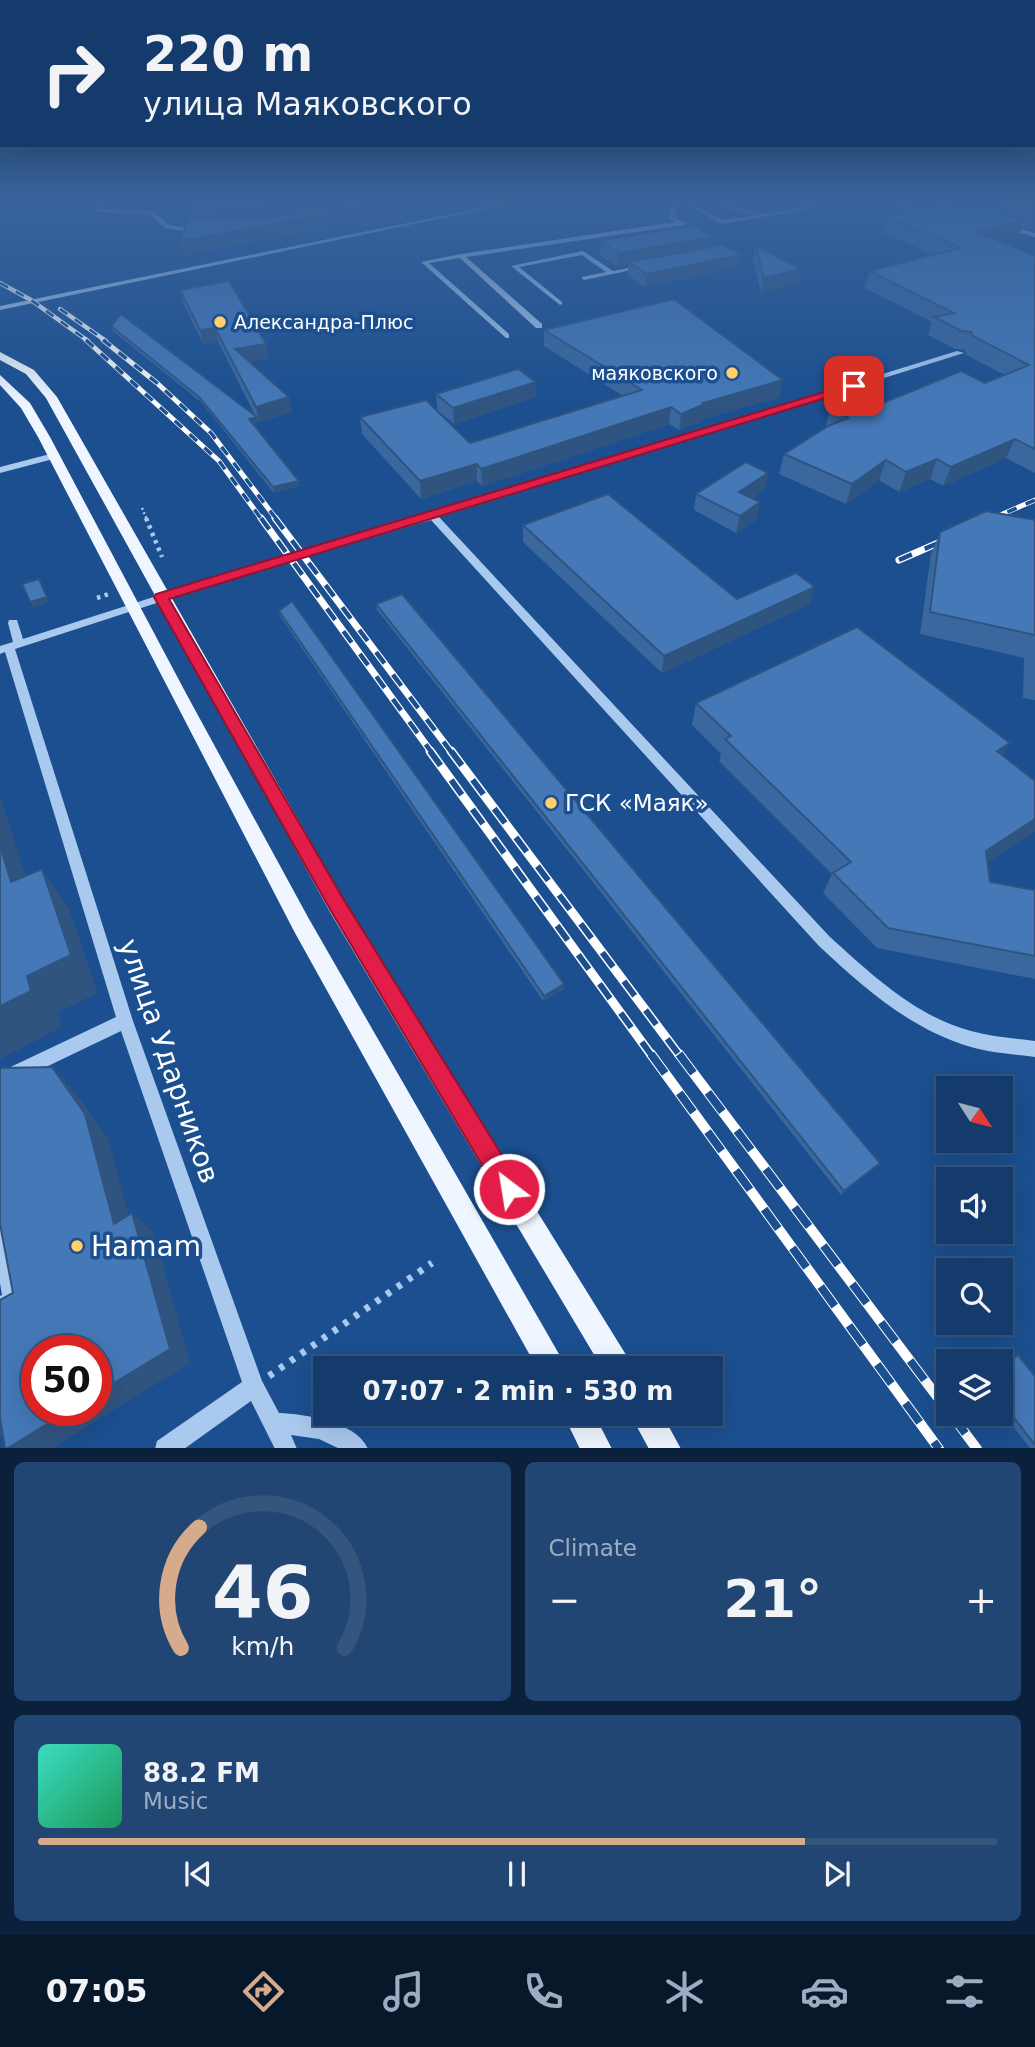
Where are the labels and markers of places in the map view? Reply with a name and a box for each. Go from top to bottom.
place label: Александра-Плюс [234,311,413,333]
marker: Александра-Плюс [212,314,228,330]
pin [824,356,884,416]
place label: маяковского [591,362,718,384]
marker: маяковского [724,365,740,381]
place label: ГСК «Маяк» [565,790,709,816]
marker: ГСК «Маяк» [543,795,559,811]
place label: Hamam [91,1230,201,1263]
marker: Hamam [69,1238,85,1254]

